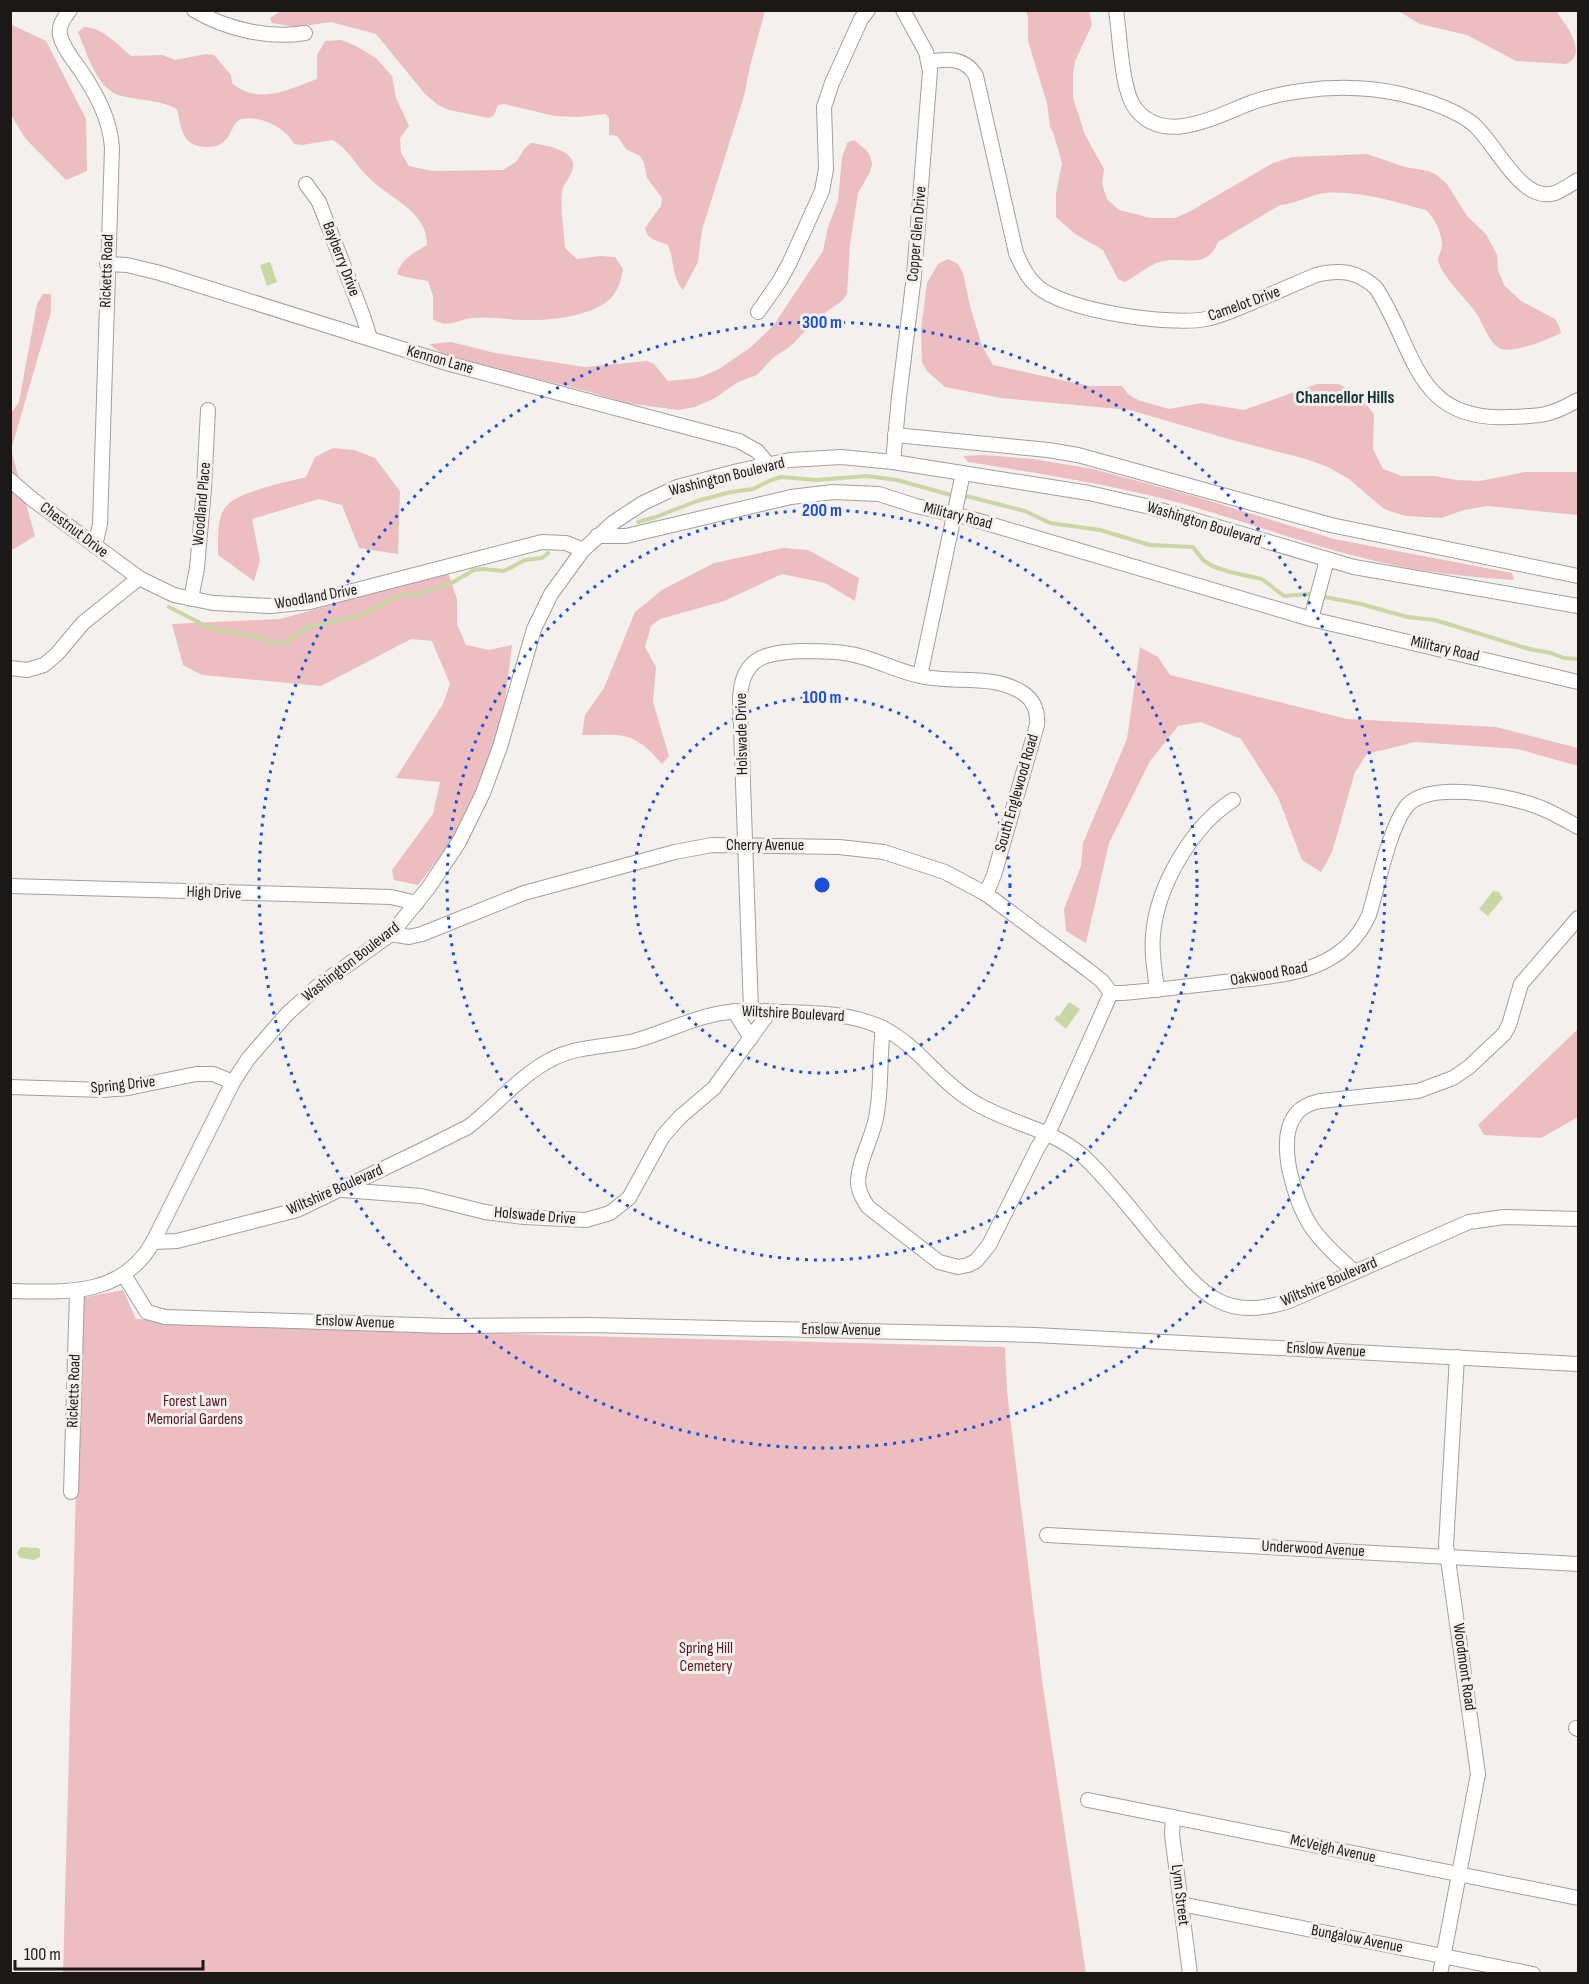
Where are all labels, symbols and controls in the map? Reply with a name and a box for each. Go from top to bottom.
street label: Copper Glen Drive [903,185,931,283]
street label: Bayberry Drive [318,219,364,299]
street label: Ricketts Road [96,234,118,308]
street label: Camelot Drive [1205,282,1283,326]
text: 300 m [802,312,842,333]
street label: Kennon Lane [404,341,476,379]
district label: Chancellor Hills [1296,387,1395,408]
street label: Washington Boulevard [667,453,787,501]
street label: Woodland Place [189,461,215,547]
street label: Chestnut Drive [36,498,112,562]
street label: Military Road [922,498,994,534]
street label: Washington Boulevard [1145,498,1263,550]
text: 200 m [802,500,842,521]
street label: Woodland Drive [273,580,359,614]
street label: Military Road [1409,632,1481,666]
text: 100 m [803,687,842,708]
street label: Holswade Drive [732,693,752,775]
street label: South Englewood Road [991,732,1043,854]
street label: Cherry Avenue [726,836,804,855]
centre of rings [812,875,832,895]
street label: High Drive [186,883,242,903]
street label: Washington Boulevard [298,918,404,1006]
street label: Oakwood Road [1229,958,1309,990]
street label: Wiltshire Boulevard [741,1002,845,1026]
street label: Spring Drive [90,1072,156,1098]
street label: Wiltshire Boulevard [284,1160,386,1220]
street label: Holswade Drive [493,1203,577,1229]
street label: Wiltshire Boulevard [1278,1253,1380,1311]
street label: Enslow Avenue [315,1311,395,1333]
street label: Enslow Avenue [801,1320,881,1340]
street label: Enslow Avenue [1286,1338,1366,1362]
street label: Ricketts Road [63,1354,85,1428]
park label: Forest Lawn Memorial Gardens [147,1392,243,1429]
street label: Underwood Avenue [1261,1537,1365,1561]
street label: Woodmont Road [1448,1622,1480,1712]
park label: Spring Hill Cemetery [679,1639,733,1676]
street label: McVeigh Avenue [1289,1831,1377,1867]
street label: Lynn Street [1167,1863,1193,1927]
street label: Bungalow Avenue [1309,1921,1405,1957]
scale bar [15,1933,202,1971]
text: 100 m [24,1944,61,1965]

